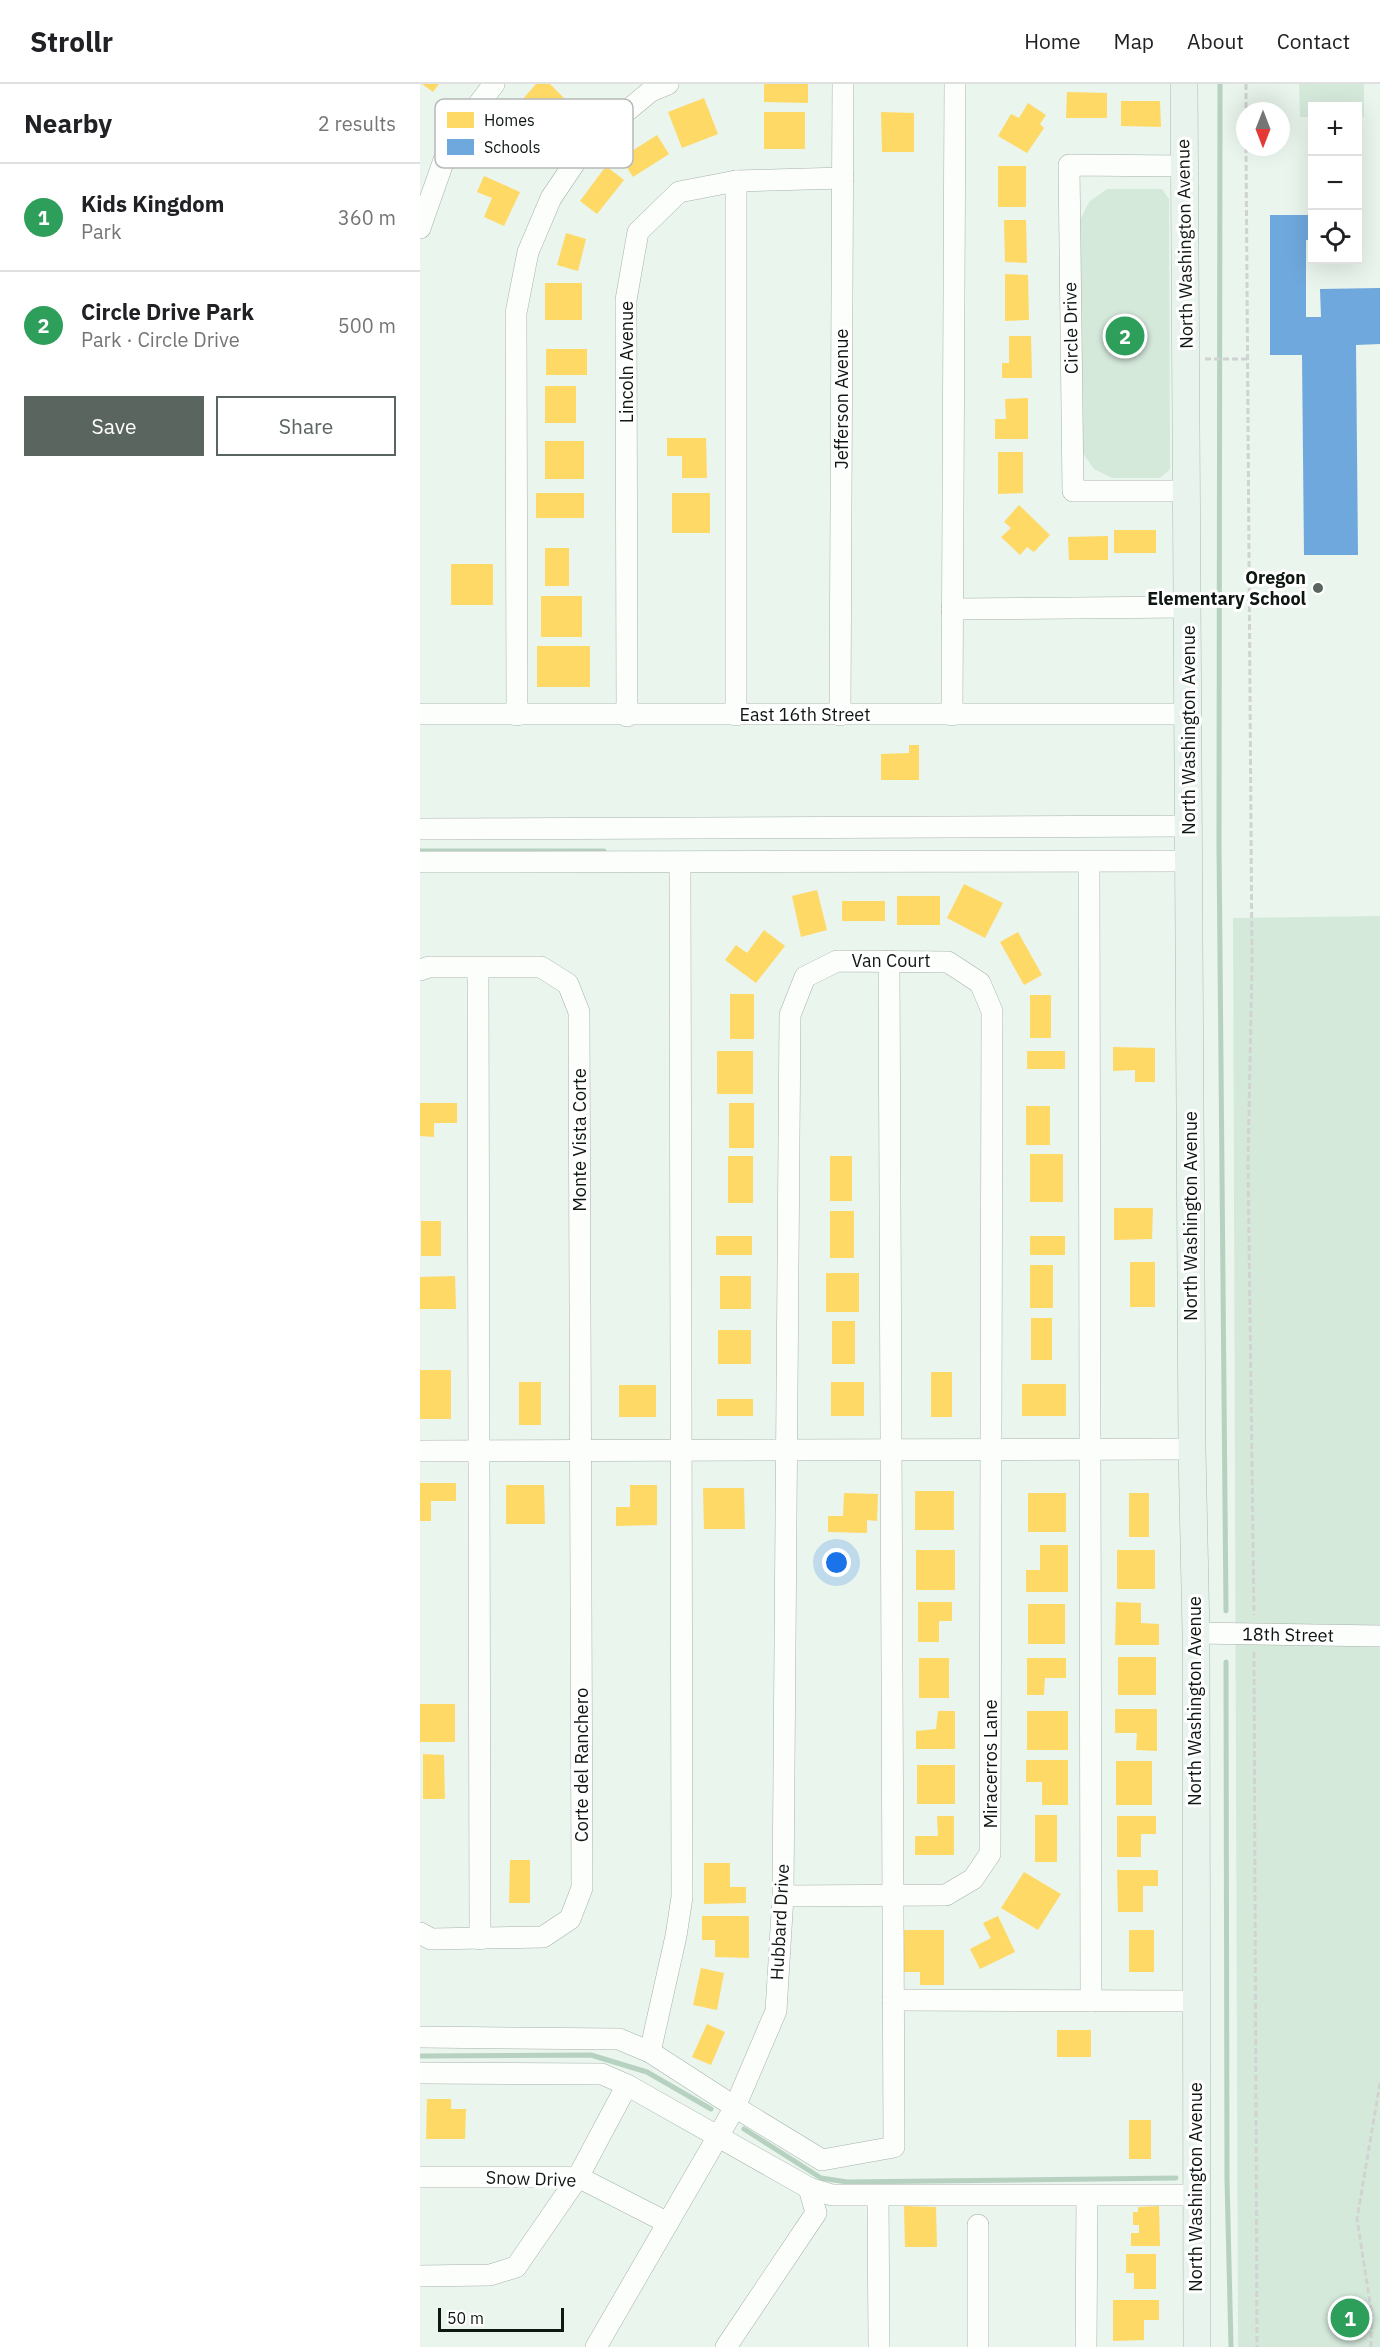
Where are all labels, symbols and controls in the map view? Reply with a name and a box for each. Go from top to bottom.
text: Strollr [30,23,113,60]
text: Home [1024,27,1081,55]
text: Map [1114,27,1154,55]
text: About [1187,27,1244,55]
text: Contact [1277,27,1350,55]
legend [435,99,633,168]
north arrow [1236,102,1290,156]
map controls [1308,102,1362,264]
button: + [1308,102,1362,156]
text: Nearby [24,106,112,140]
text: 2 results [318,110,396,137]
text: Homes [484,110,535,130]
text: Schools [484,137,541,157]
street label: North Washington Avenue [1171,139,1198,349]
button: − [1308,156,1362,210]
text: Kids Kingdom [81,189,224,218]
text: 1 [38,204,50,231]
text: 360 m [338,204,396,231]
button: locate [1308,210,1362,264]
text: Park [81,218,121,245]
street label: Circle Drive [1058,282,1083,374]
text: Circle Drive Park [81,297,254,326]
street label: Lincoln Avenue [615,301,638,423]
text: 2 [38,312,50,339]
text: 500 m [338,312,396,339]
pin: 2 [1106,314,1144,358]
text: Park · Circle Drive [81,326,240,353]
street label: Jefferson Avenue [830,329,853,469]
button: Save [24,396,204,456]
button: Share [216,396,396,456]
place label: Oregon Elementary School [1147,566,1307,610]
marker: Oregon Elementary School [1311,581,1325,595]
street label: North Washington Avenue [1177,625,1200,835]
street label: East 16th Street [739,703,871,726]
street label: Van Court [852,949,930,972]
street label: Monte Vista Corte [568,1068,591,1212]
street label: North Washington Avenue [1179,1111,1202,1321]
your location [822,1548,851,1577]
street label: North Washington Avenue [1183,1596,1206,1806]
street label: 18th Street [1242,1622,1334,1647]
street label: Corte del Ranchero [570,1688,593,1842]
street label: Miracerros Lane [979,1699,1002,1829]
street label: Hubbard Drive [765,1863,794,1981]
street label: North Washington Avenue [1184,2082,1207,2292]
street label: Snow Drive [485,2165,577,2192]
pin: 1 [1330,2296,1370,2340]
scale bar [438,2305,564,2332]
text: 50 m [447,2308,484,2328]

